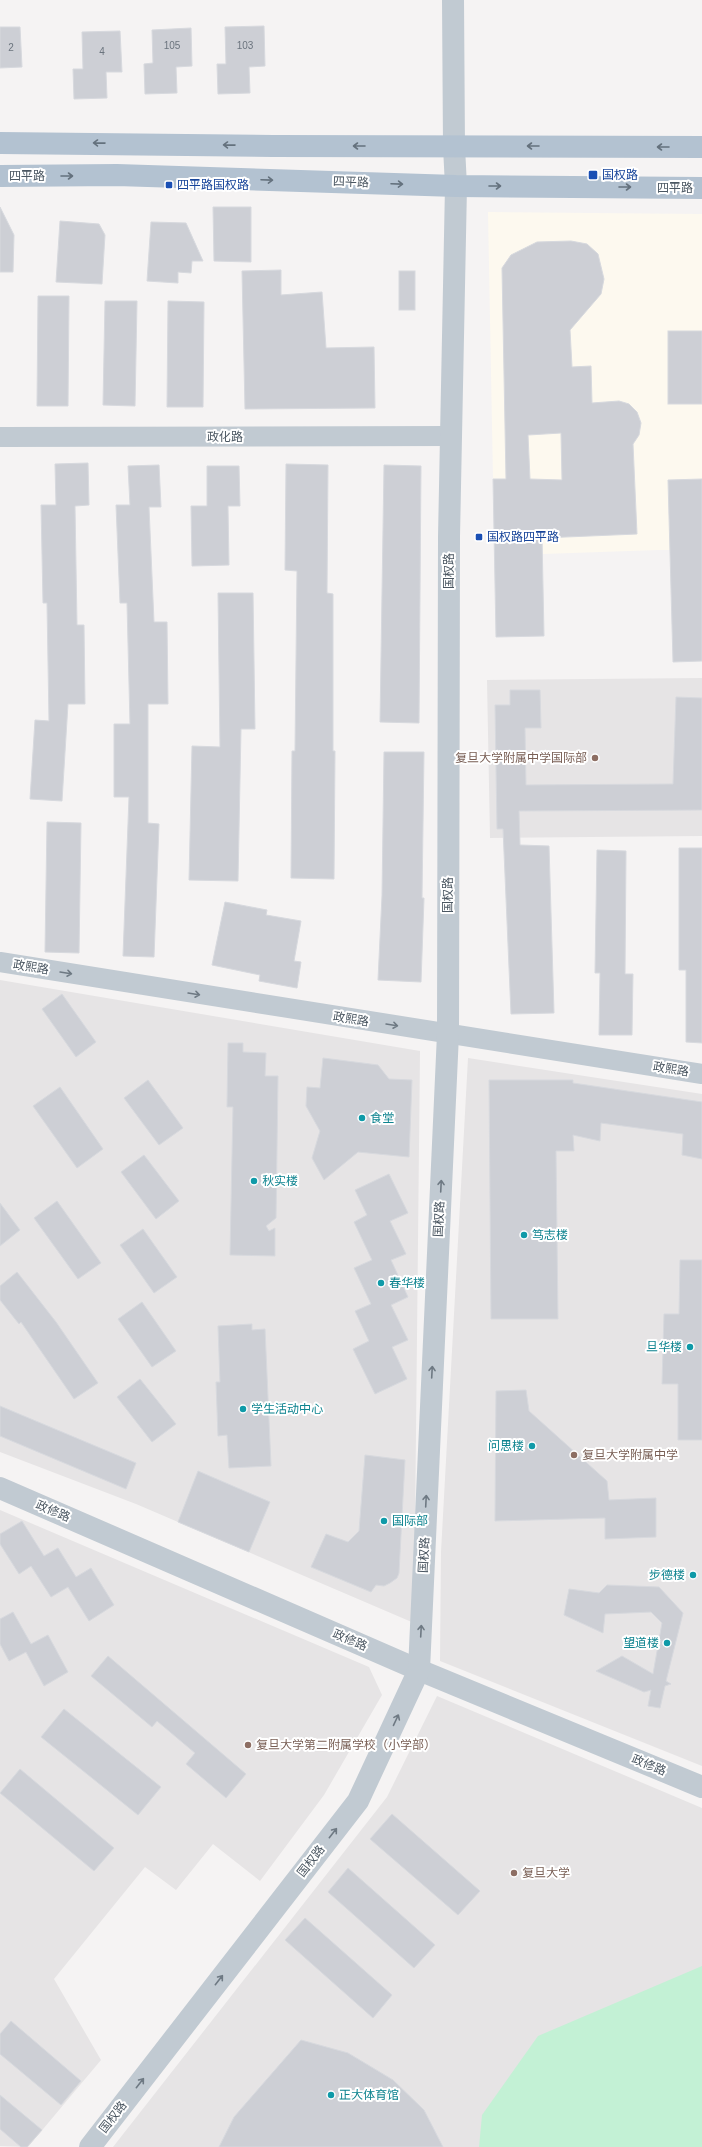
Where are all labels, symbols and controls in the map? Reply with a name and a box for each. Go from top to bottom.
house number: 105 [164,40,181,51]
house number: 103 [237,40,254,51]
house number: 2 [8,42,14,53]
house number: 4 [99,46,105,57]
one-way arrow [93,139,106,147]
one-way arrow [223,141,236,149]
one-way arrow [353,142,366,150]
one-way arrow [527,142,540,150]
one-way arrow [657,143,670,151]
place label: 国权路 [602,168,638,182]
street label: 四平路 [9,169,45,183]
marker: 国权路 [587,169,599,181]
one-way arrow [60,172,73,180]
street label: 四平路 [333,174,369,190]
one-way arrow [260,176,273,183]
place label: 四平路国权路 [177,178,249,192]
marker: 四平路国权路 [164,180,174,190]
one-way arrow [390,180,403,188]
street label: 四平路 [657,181,693,195]
one-way arrow [488,182,501,190]
one-way arrow [618,183,631,191]
street label: 政化路 [207,430,243,444]
place label: 国权路四平路 [487,530,559,544]
marker: 国权路四平路 [474,532,484,542]
street label: 国权路 [442,553,456,589]
place label: 复旦大学附属中学国际部 [455,751,587,765]
marker: 复旦大学附属中学国际部 [590,753,600,763]
street label: 国权路 [441,877,455,913]
street label: 政熙路 [12,957,50,977]
one-way arrow [59,969,72,977]
one-way arrow [188,990,201,998]
street label: 政熙路 [332,1009,370,1029]
one-way arrow [385,1022,398,1030]
street label: 政熙路 [652,1059,690,1079]
place label: 食堂 [370,1111,394,1125]
marker: 食堂 [357,1113,367,1123]
place label: 秋实楼 [262,1174,298,1188]
marker: 秋实楼 [249,1176,259,1186]
one-way arrow [437,1180,445,1193]
street label: 国权路 [431,1201,447,1237]
place label: 笃志楼 [532,1228,568,1242]
marker: 笃志楼 [519,1230,529,1240]
place label: 春华楼 [389,1276,425,1290]
marker: 春华楼 [376,1278,386,1288]
place label: 旦华楼 [646,1340,682,1354]
marker: 旦华楼 [685,1342,695,1352]
one-way arrow [429,1366,436,1379]
place label: 学生活动中心 [251,1402,323,1416]
marker: 学生活动中心 [238,1404,248,1414]
place label: 问思楼 [488,1439,524,1453]
marker: 问思楼 [527,1441,537,1451]
place label: 复旦大学附属中学 [582,1448,678,1462]
marker: 复旦大学附属中学 [569,1450,579,1460]
one-way arrow [423,1495,430,1508]
street label: 政修路 [34,1498,72,1524]
place label: 国际部 [392,1514,428,1528]
marker: 国际部 [379,1516,389,1526]
street label: 国权路 [416,1537,432,1573]
place label: 步德楼 [649,1568,685,1582]
marker: 步德楼 [688,1570,698,1580]
one-way arrow [417,1625,424,1638]
street label: 政修路 [331,1627,369,1653]
place label: 望道楼 [623,1636,659,1650]
marker: 望道楼 [662,1638,672,1648]
one-way arrow [393,1714,400,1726]
place label: 复旦大学第二附属学校（小学部） [256,1738,436,1752]
marker: 复旦大学第二附属学校（小学部） [243,1740,253,1750]
street label: 政修路 [630,1752,668,1778]
one-way arrow [329,1827,337,1838]
street label: 国权路 [294,1843,328,1879]
place label: 复旦大学 [522,1866,570,1880]
marker: 复旦大学 [509,1868,519,1878]
one-way arrow [215,1975,224,1986]
one-way arrow [135,2077,144,2088]
place label: 正大体育馆 [339,2088,399,2102]
marker: 正大体育馆 [326,2090,336,2100]
street label: 国权路 [96,2099,130,2135]

